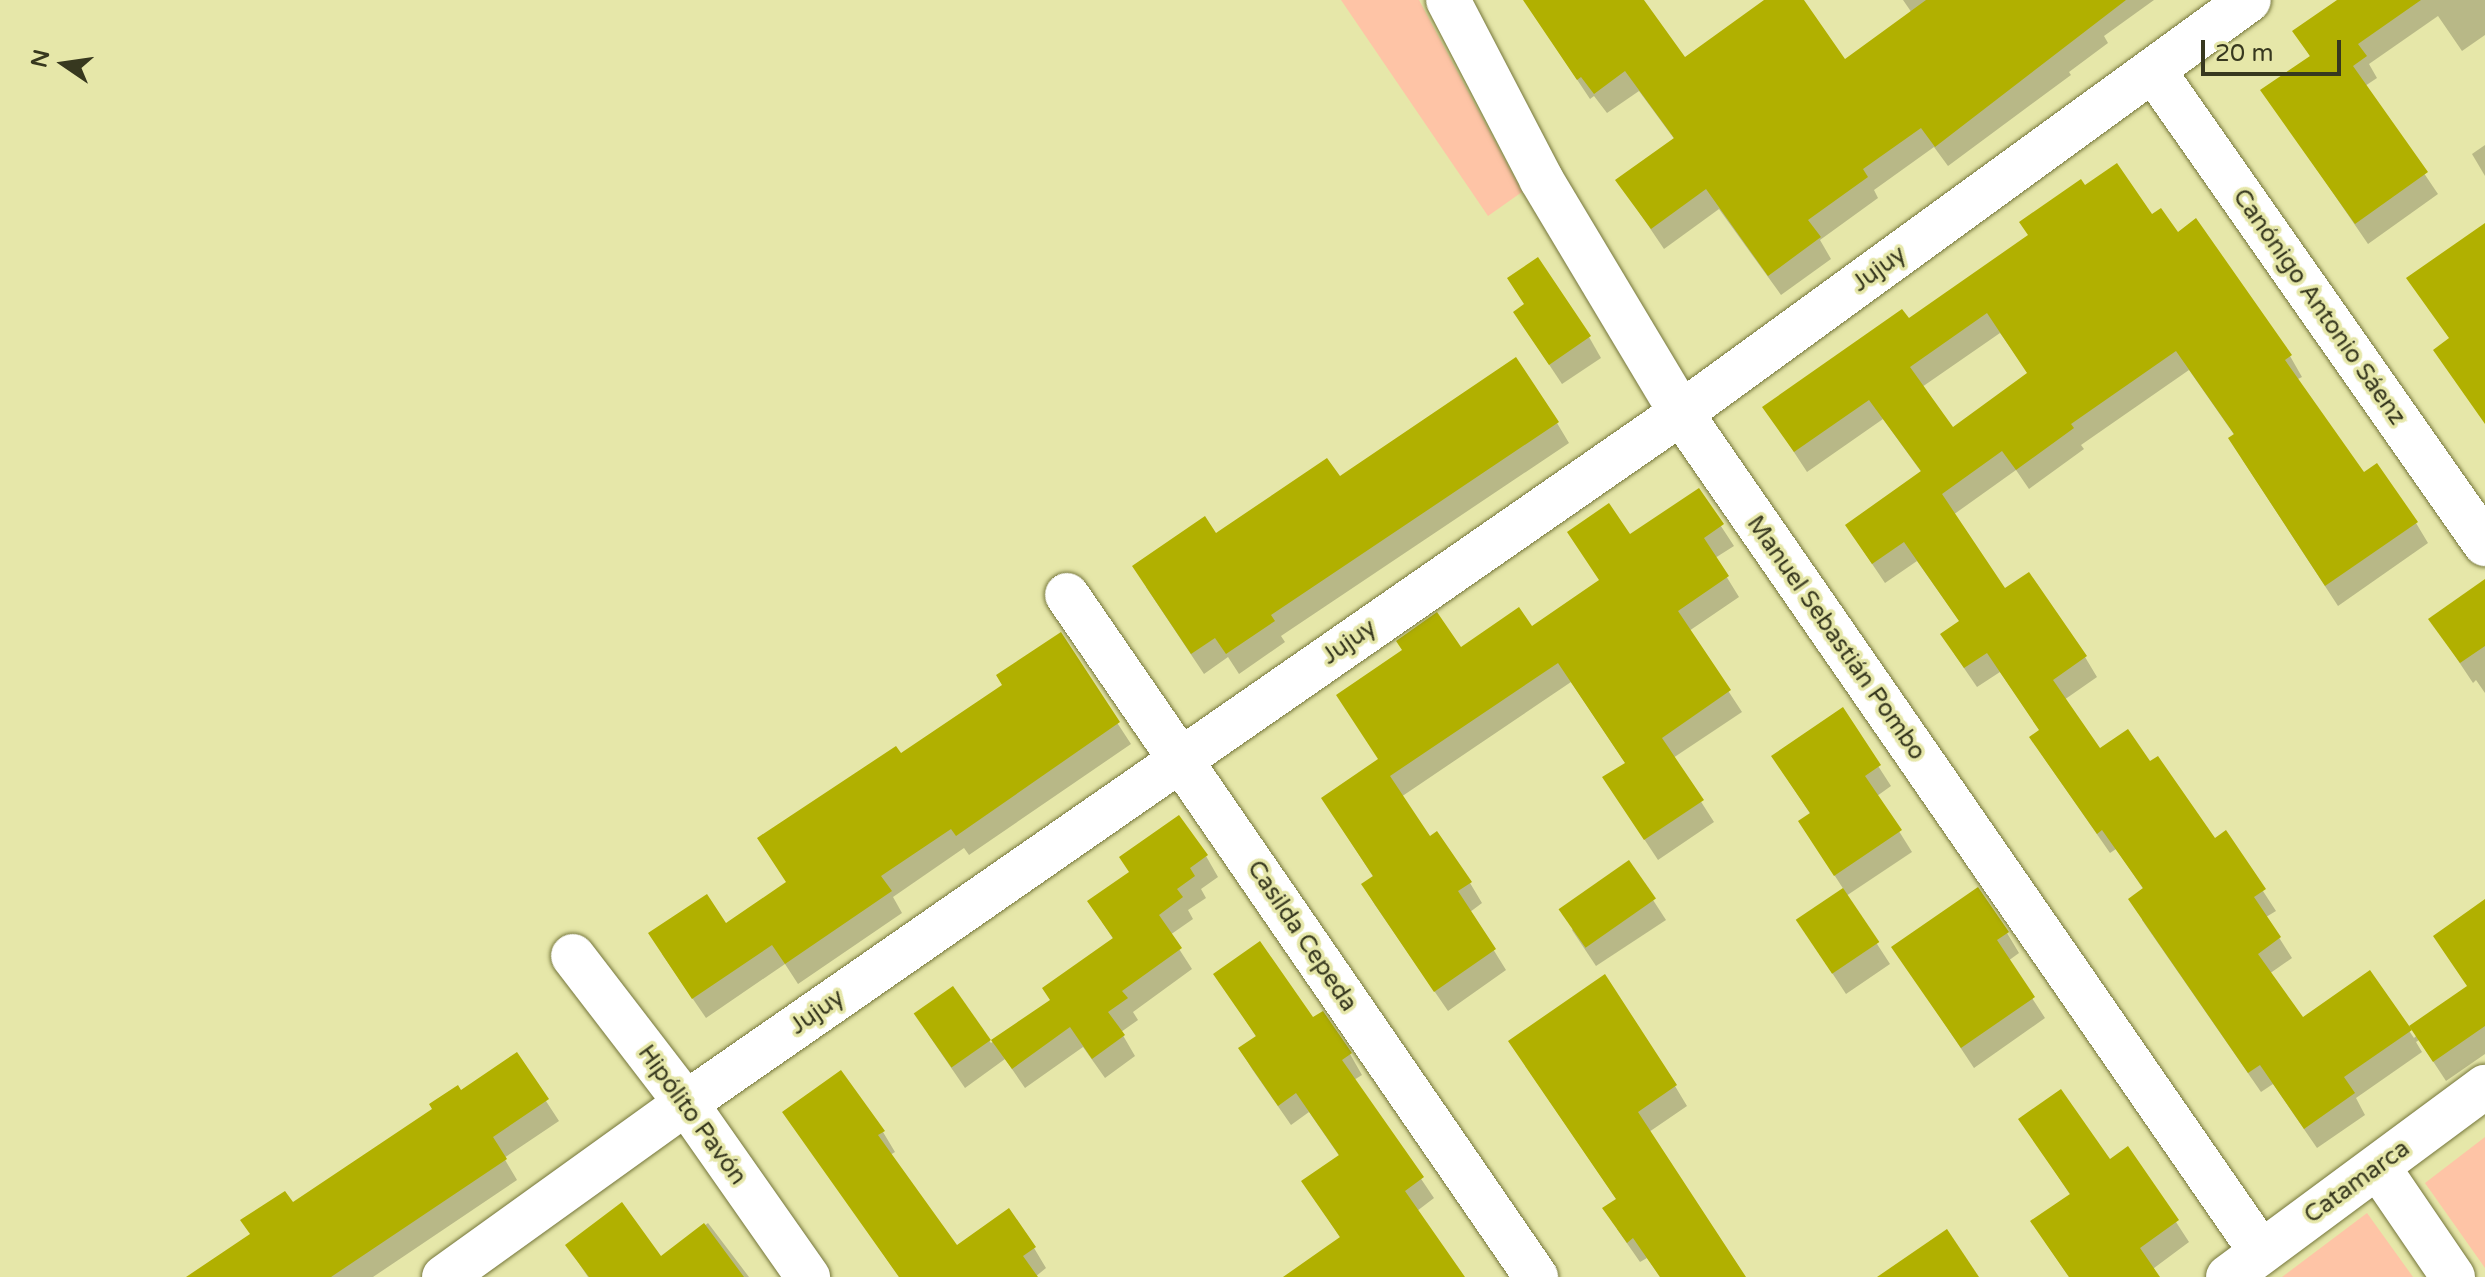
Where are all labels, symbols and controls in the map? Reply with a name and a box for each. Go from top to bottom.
north arrow [24,24,104,104]
scale bar [2205,24,2345,74]
text: 20 m [2215,39,2273,68]
text: N [26,47,55,70]
street label: Canónigo Antonio Sáenz [2226,183,2412,431]
street label: Jujuy [1847,240,1911,298]
street label: Manuel Sebastián Pombo [1741,510,1931,766]
street label: Jujuy [1316,613,1382,671]
street label: Casilda Cepeda [1241,855,1363,1017]
street label: Jujuy [784,983,850,1041]
street label: Hipólito Pavón [632,1039,752,1191]
street label: Catamarca [2299,1134,2415,1230]

